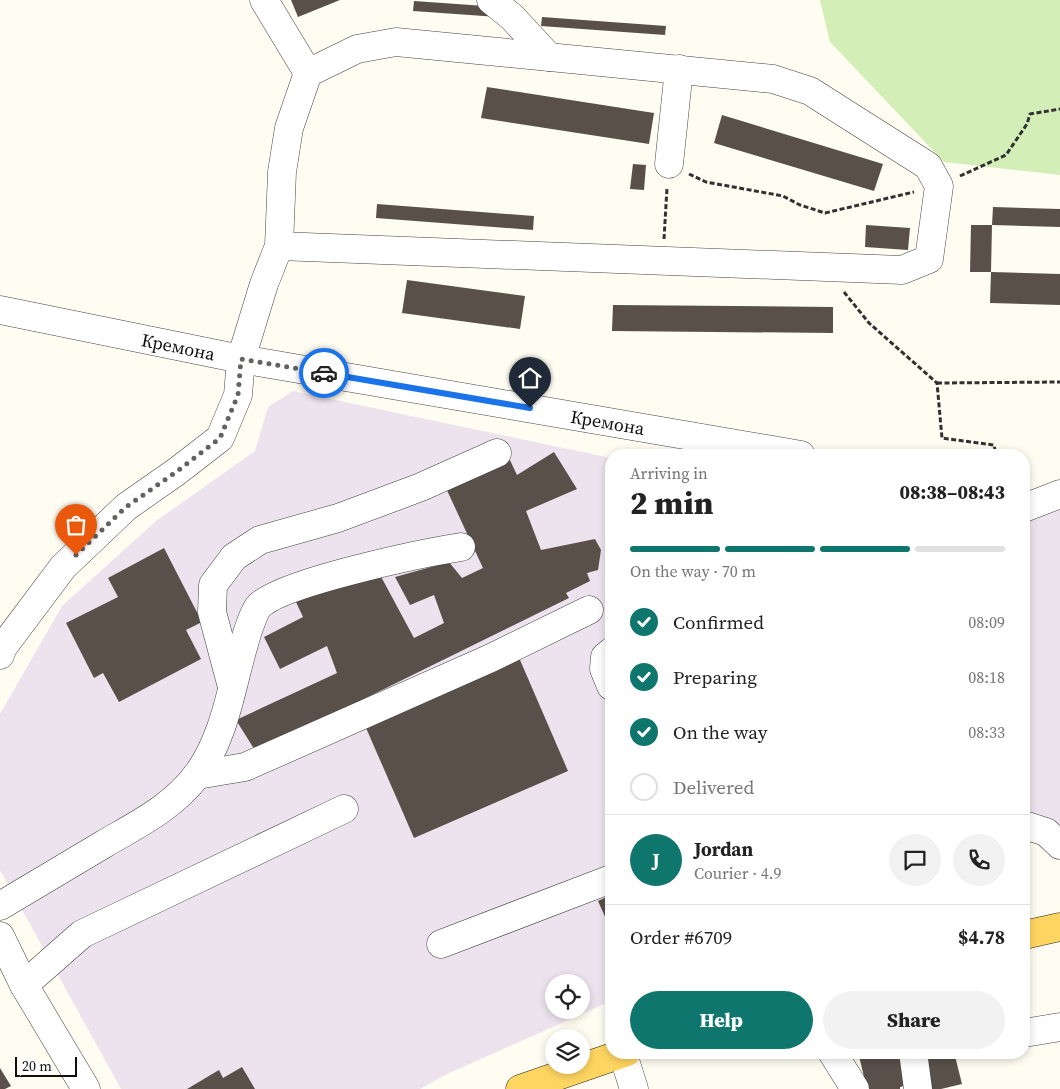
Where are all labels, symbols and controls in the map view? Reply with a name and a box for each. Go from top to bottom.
street label: Кремона [139,327,218,366]
courier [299,348,349,398]
pin [509,357,551,408]
icon: car [310,359,338,387]
icon: home [516,364,544,392]
street label: Кремона [569,403,647,441]
text: Arriving in [630,462,708,484]
text: 08:38–08:43 [900,479,1005,505]
text: 2 min [630,481,713,525]
pin [55,504,97,555]
icon: bag [62,511,90,539]
text: On the way · 70 m [630,560,756,582]
icon: check [630,608,658,636]
text: Confirmed [673,609,764,635]
text: 08:09 [968,611,1005,633]
icon: check [630,663,658,691]
text: Preparing [673,664,757,690]
text: 08:18 [968,666,1005,688]
icon: check [630,718,658,746]
text: On the way [673,719,768,745]
text: 08:33 [968,721,1005,743]
text: Delivered [673,774,754,800]
button: chat [889,834,941,886]
button: phone [953,834,1005,886]
text: Jordan [694,836,753,862]
text: J [652,847,660,873]
text: Courier · 4.9 [694,862,782,884]
text: Order #6709 [630,924,732,950]
text: $4.78 [958,924,1005,950]
map controls [545,974,590,1074]
button: locate [545,974,590,1019]
button: Help [630,991,813,1049]
button: Share [823,991,1005,1049]
button: layers [545,1029,590,1074]
scale bar [15,1054,78,1077]
text: 20 m [22,1056,52,1076]

